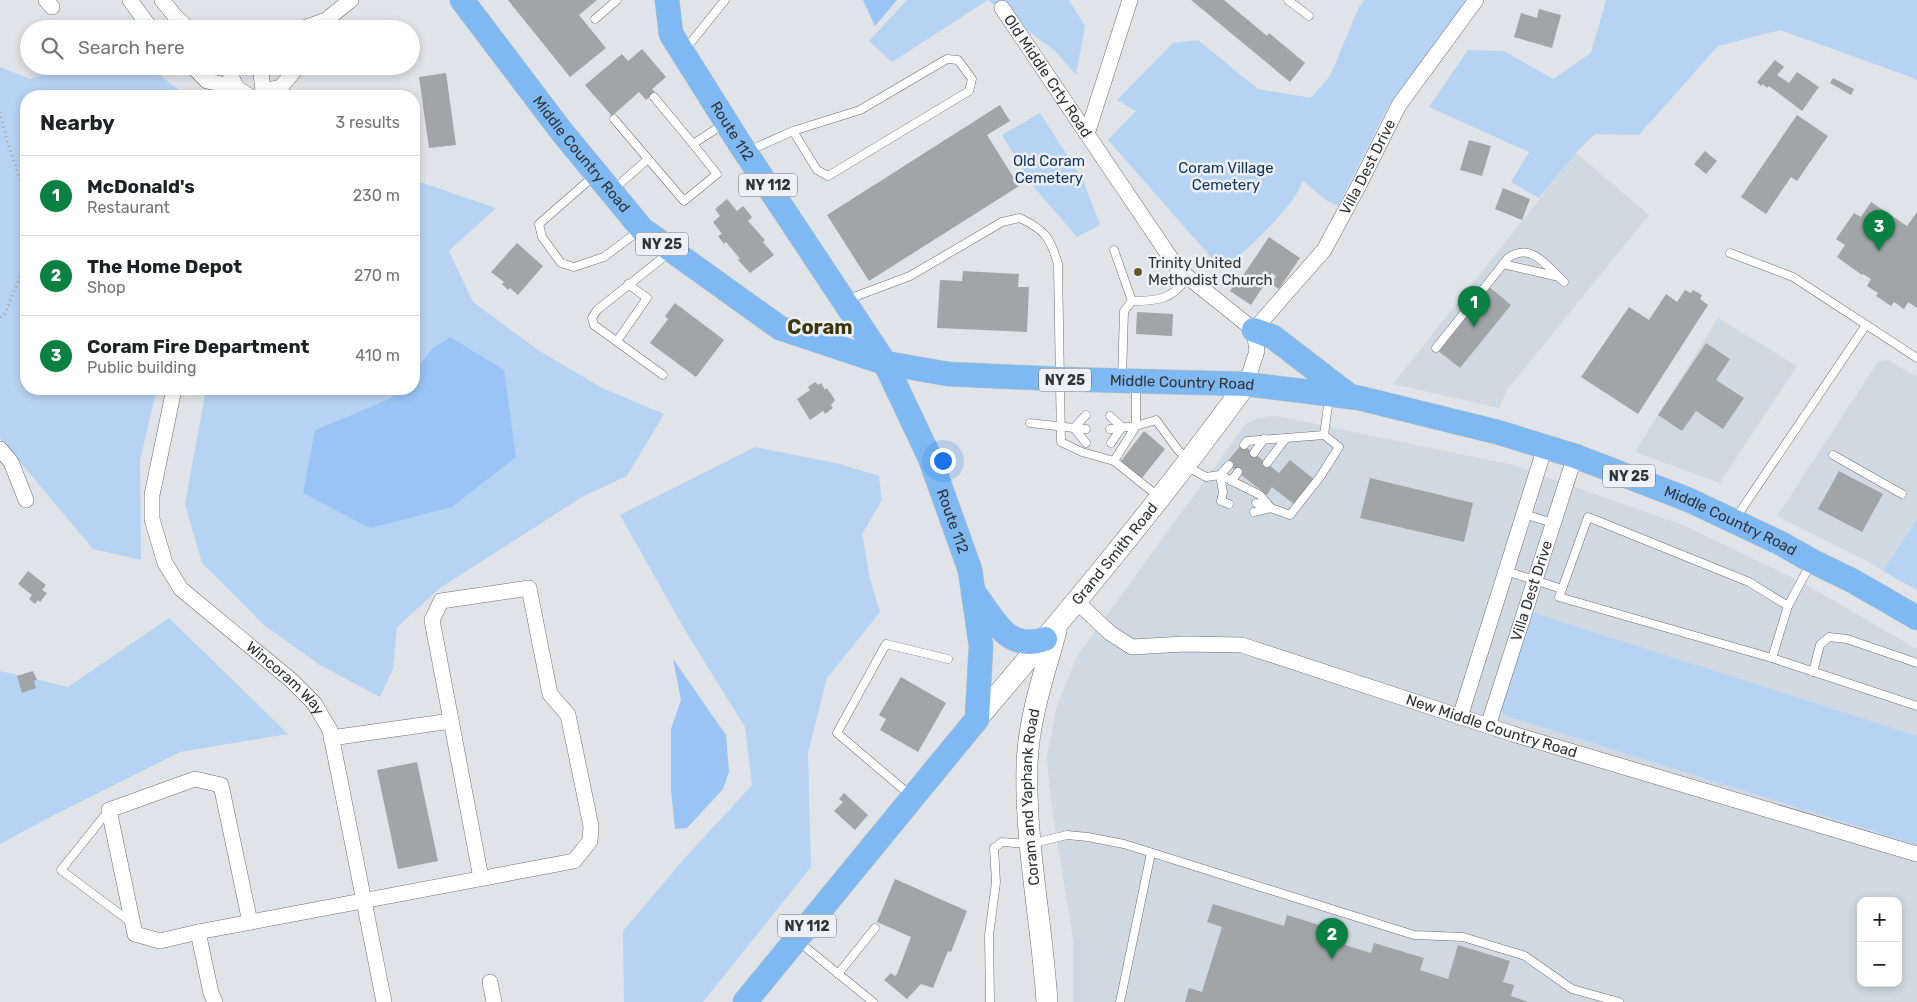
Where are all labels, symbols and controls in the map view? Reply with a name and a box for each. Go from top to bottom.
street label: Old Middle Crty Road [1000,11,1096,141]
search box [20,20,420,75]
icon: search [38,34,66,62]
text: Search here [78,36,185,59]
street label: Middle Country Road [529,92,634,216]
street label: Route 112 [707,98,758,164]
text: Nearby [40,110,115,135]
text: 3 results [335,113,400,132]
street label: Villa Dest Drive [1336,116,1399,218]
park label: Old Coram Cemetery [1013,152,1085,187]
park label: Coram Village Cemetery [1178,159,1274,194]
road number: NY 112 [739,174,797,196]
text: McDonald's [87,175,195,198]
text: 1 [52,186,60,205]
text: 230 m [353,186,400,205]
text: Restaurant [87,198,170,217]
pin: 3 [1863,210,1895,251]
road number: NY 25 [636,232,688,255]
place label: Trinity United Methodist Church [1148,254,1273,289]
text: The Home Depot [87,255,242,278]
text: 2 [51,266,61,285]
text: 270 m [354,266,400,285]
marker: Trinity United Methodist Church [1132,266,1144,278]
text: Shop [87,278,125,297]
pin: 1 [1458,286,1490,327]
district label: Coram [787,315,853,339]
text: Coram Fire Department [87,335,309,358]
text: 3 [51,346,61,365]
text: 410 m [355,346,400,365]
text: Public building [87,358,197,377]
road number: NY 25 [1039,368,1091,392]
street label: Middle Country Road [1110,371,1255,394]
your location [930,448,956,474]
road number: NY 25 [1603,464,1655,488]
street label: Middle Country Road [1661,482,1800,560]
street label: Route 112 [933,487,972,556]
street label: Grand Smith Road [1068,499,1161,609]
street label: Villa Dest Drive [1507,538,1556,643]
street label: Wincoram Way [242,638,328,718]
street label: New Middle Country Road [1404,691,1579,762]
street label: Coram and Yaphank Road [1018,707,1044,887]
map controls [1857,897,1902,987]
button: + [1857,897,1902,942]
road number: NY 112 [778,914,836,938]
pin: 2 [1316,918,1348,959]
button: − [1857,942,1902,987]

